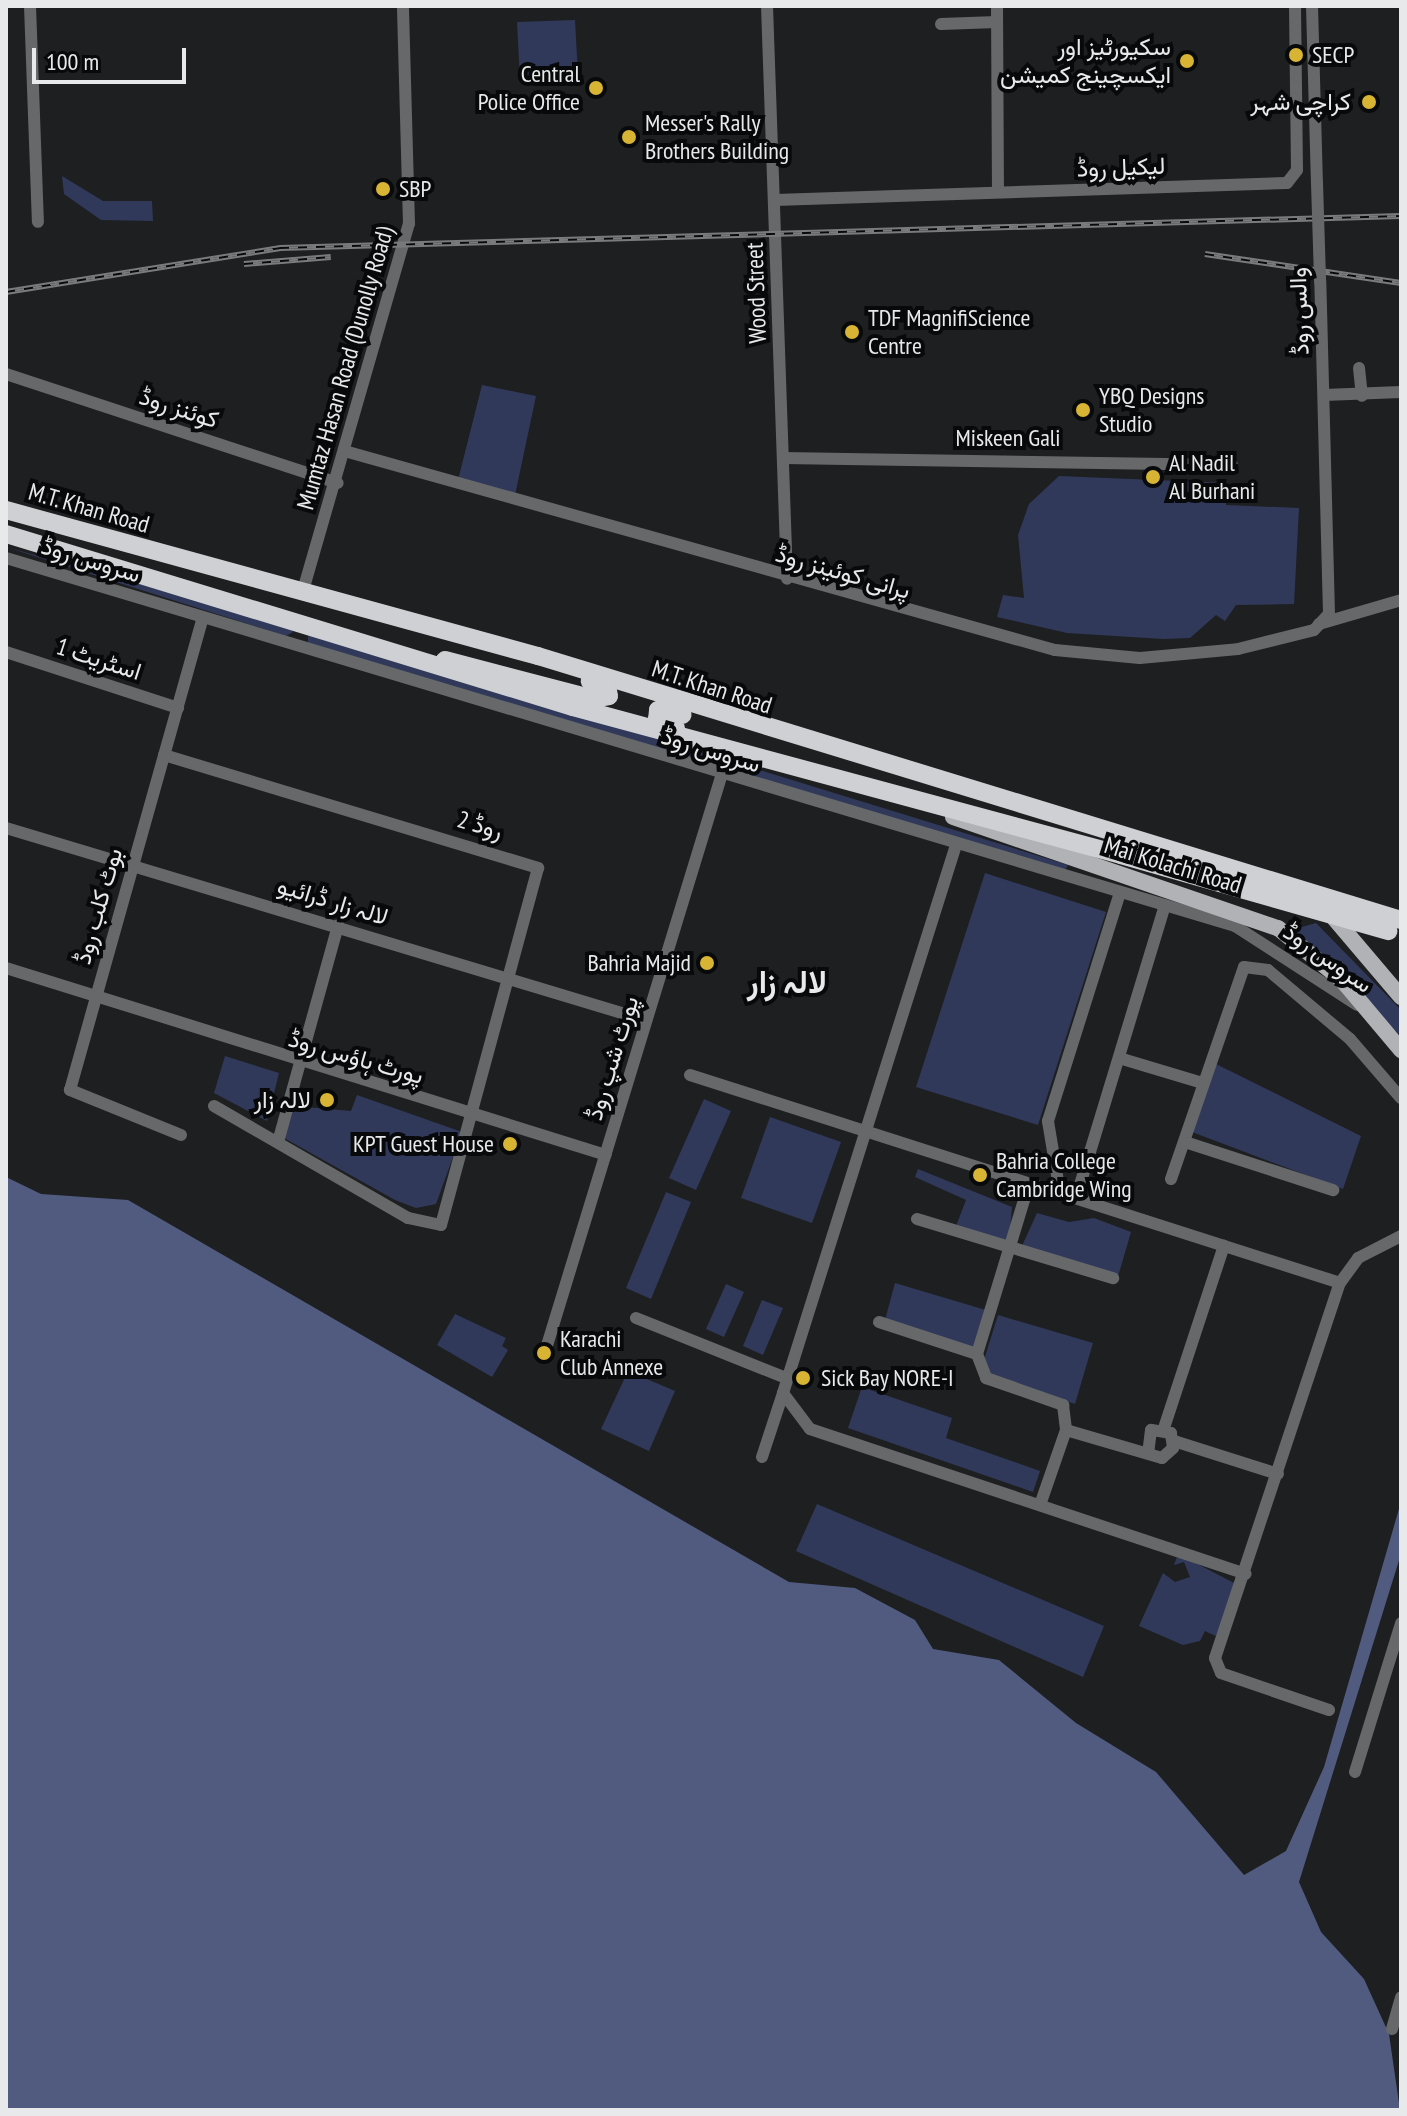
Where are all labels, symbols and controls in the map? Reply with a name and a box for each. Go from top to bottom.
scale bar [36,32,190,82]
place label: سکیورٹیز اور ایکسچینج کمیشن [1000,33,1171,89]
place label: SECP [1312,41,1354,69]
text: 100 m [46,46,99,77]
marker: SECP [1287,46,1305,64]
marker: سکیورٹیز اور ایکسچینج کمیشن [1178,52,1196,70]
place label: Central Police Office [478,60,580,116]
marker: Central Police Office [587,79,605,97]
place label: کراچی شہر [1250,88,1351,116]
marker: کراچی شہر [1358,91,1380,113]
place label: Messer's Rally Brothers Building [645,109,789,165]
marker: Messer's Rally Brothers Building [620,128,638,146]
street label: لیکیل روڈ [1076,151,1166,183]
place label: SBP [399,175,431,203]
marker: SBP [374,180,392,198]
street label: Mumtaz Hasan Road (Dunolly Road) [291,223,399,513]
street label: Wood Street [740,242,772,344]
street label: والس روڈ [1283,267,1315,355]
place label: TDF MagnifiScience Centre [868,304,1030,360]
marker: TDF MagnifiScience Centre [843,323,861,341]
street label: کوئنز روڈ [136,382,222,434]
place label: YBQ Designs Studio [1099,382,1204,438]
marker: YBQ Designs Studio [1074,401,1092,419]
street label: Miskeen Gali [955,424,1061,452]
place label: Al Nadil Al Burhani [1169,449,1255,505]
marker: Al Nadil Al Burhani [1144,468,1162,486]
street label: M.T. Khan Road [25,477,153,539]
street label: سروس روڈ [38,531,144,589]
street label: پرانی کوئینز روڈ [772,539,914,605]
street label: اسٹریٹ 1 [53,632,145,686]
street label: M.T. Khan Road [648,654,776,720]
street label: سروس روڈ [658,721,764,779]
street label: روڈ 2 [454,805,506,845]
street label: Mai Kolachi Road [1101,830,1245,900]
street label: بوٹ کلب روڈ [68,845,128,967]
street label: لالہ زار ڈرائیو [274,871,392,931]
street label: سروس روڈ [1278,917,1378,999]
place label: Bahria Majid [587,949,691,977]
marker: Bahria Majid [698,954,716,972]
district label: لالہ زار [747,962,827,1000]
street label: پورٹ شپ روڈ [579,992,645,1124]
street label: پورٹ ہاؤس روڈ [285,1024,427,1090]
place label: لالہ زار [254,1086,311,1114]
marker: لالہ زار [318,1091,336,1109]
place label: KPT Guest House [352,1130,494,1158]
marker: KPT Guest House [501,1135,519,1153]
place label: Bahria College Cambridge Wing [996,1147,1132,1203]
marker: Bahria College Cambridge Wing [971,1166,989,1184]
place label: Karachi Club Annexe [560,1325,664,1381]
marker: Karachi Club Annexe [535,1344,553,1362]
place label: Sick Bay NORE-I [821,1364,955,1392]
marker: Sick Bay NORE-I [792,1367,814,1389]

